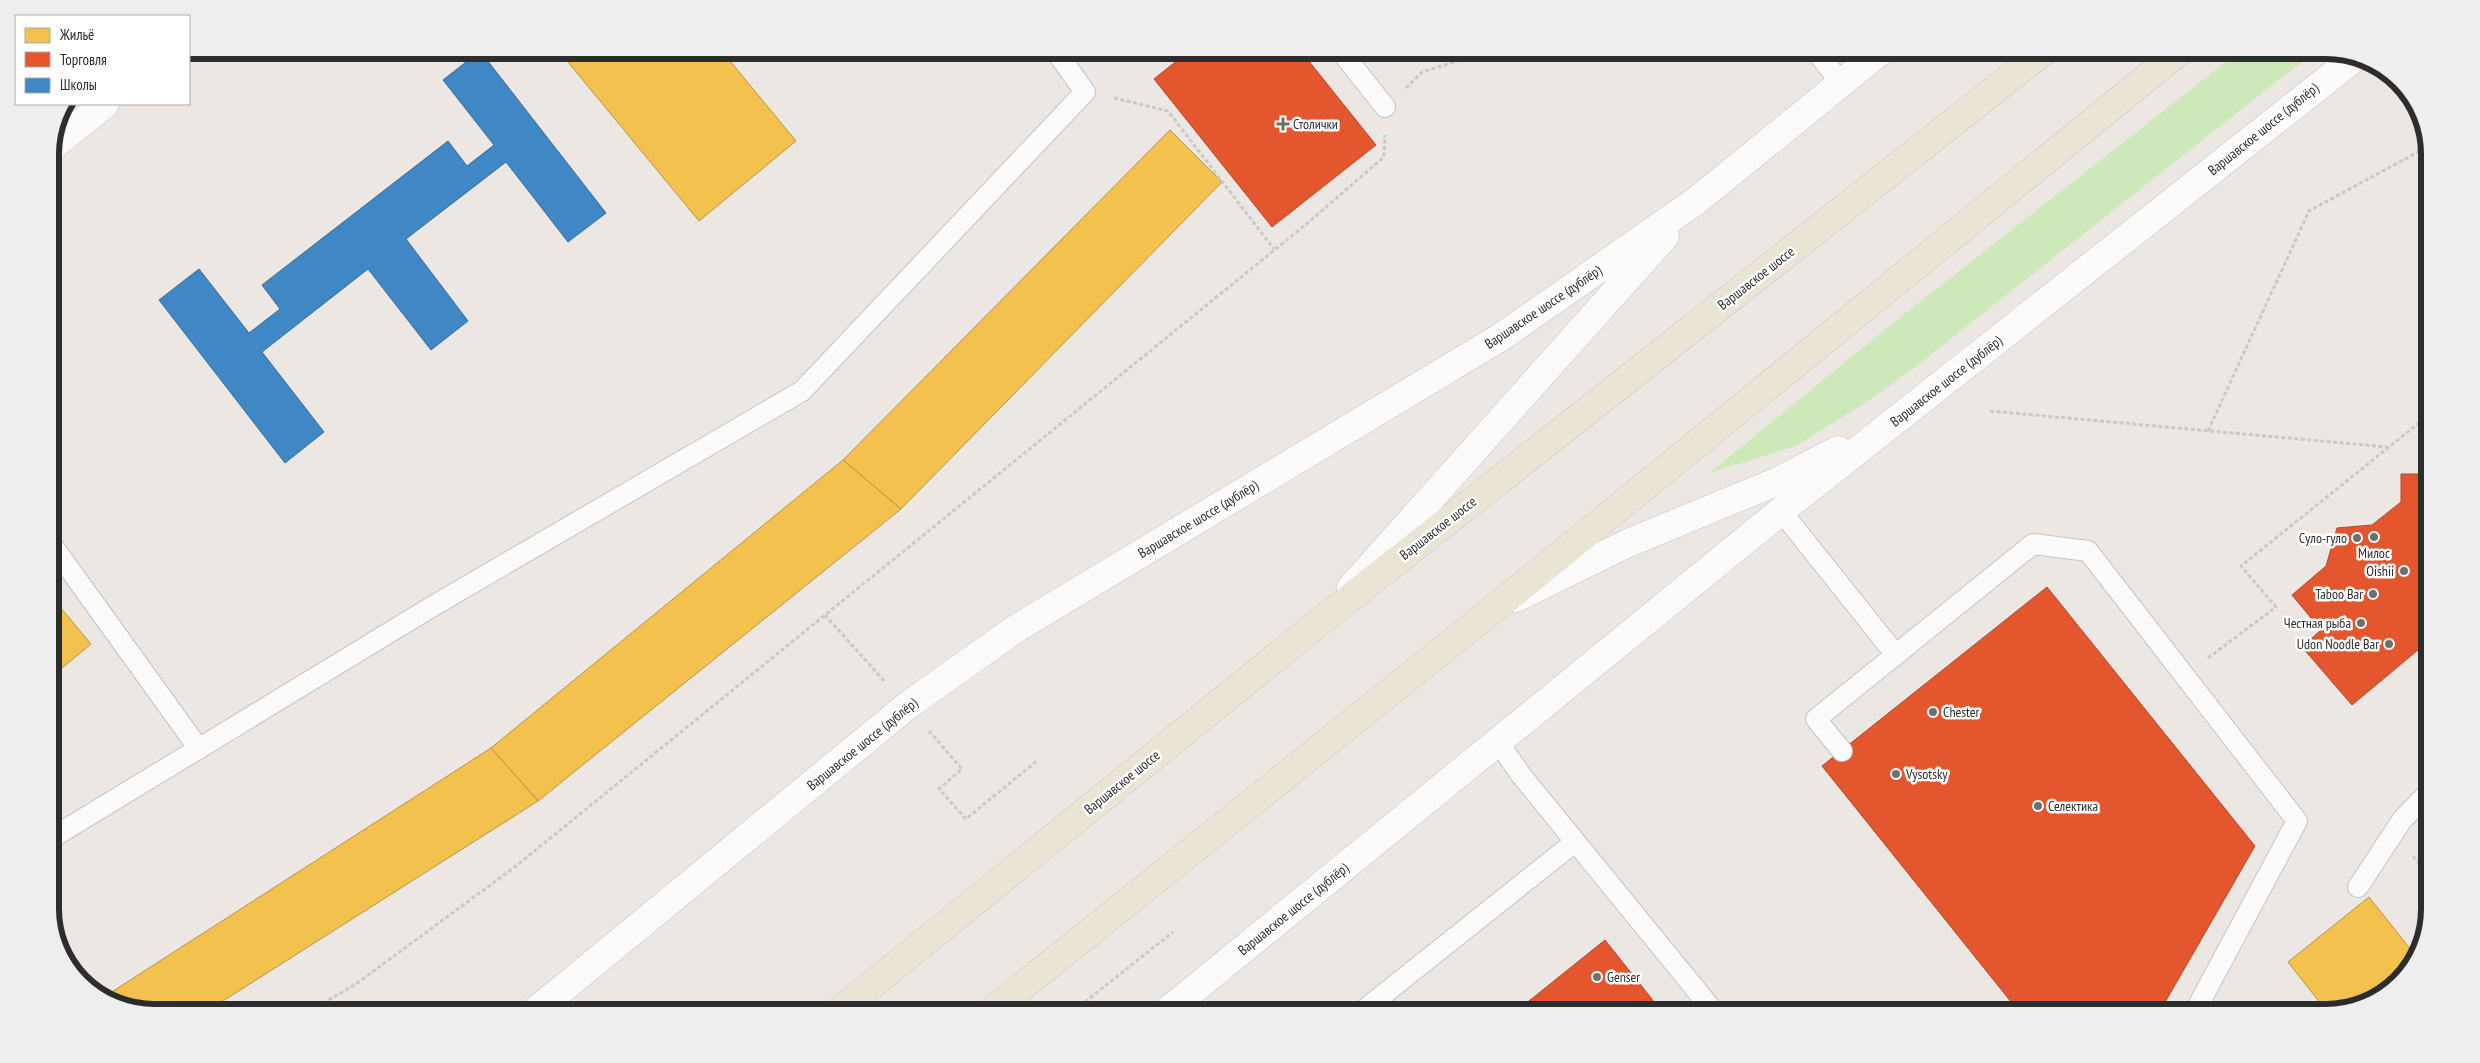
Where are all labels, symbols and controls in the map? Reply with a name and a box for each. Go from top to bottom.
legend [15,15,190,105]
text: Жильё [59,25,94,44]
text: Торговля [60,50,107,69]
text: Школы [60,75,97,94]
street label: Варшавское шоссе (дублёр) [2204,78,2323,179]
place label: Столички [1293,115,1338,133]
marker: Столички [1277,118,1289,130]
street label: Варшавское шоссе [1714,242,1798,314]
street label: Варшавское шоссе (дублёр) [1481,261,1605,353]
street label: Варшавское шоссе (дублёр) [1886,331,2006,430]
street label: Варшавское шоссе (дублёр) [1135,476,1262,562]
street label: Варшавское шоссе [1396,492,1480,564]
place label: Суло-гуло [2299,529,2347,547]
marker: Милос [2368,531,2380,543]
marker: Суло-гуло [2351,532,2363,544]
place label: Милос [2358,544,2390,562]
place label: Oishii [2366,562,2394,580]
marker: Oishii [2398,565,2410,577]
place label: Taboo Bar [2315,585,2363,603]
marker: Taboo Bar [2367,588,2379,600]
place label: Честная рыба [2284,614,2351,632]
marker: Честная рыба [2355,617,2367,629]
place label: Udon Noodle Bar [2297,635,2379,653]
marker: Udon Noodle Bar [2383,638,2395,650]
street label: Варшавское шоссе (дублёр) [803,693,922,794]
place label: Chester [1943,703,1980,721]
marker: Chester [1927,706,1939,718]
street label: Варшавское шоссе [1080,746,1164,818]
place label: Vysotsky [1905,765,1948,783]
marker: Vysotsky [1890,768,1902,780]
place label: Селектика [2048,797,2098,815]
marker: Селектика [2032,800,2044,812]
street label: Варшавское шоссе (дублёр) [1234,858,1353,959]
place label: Genser [1607,968,1640,986]
marker: Genser [1591,971,1603,983]

